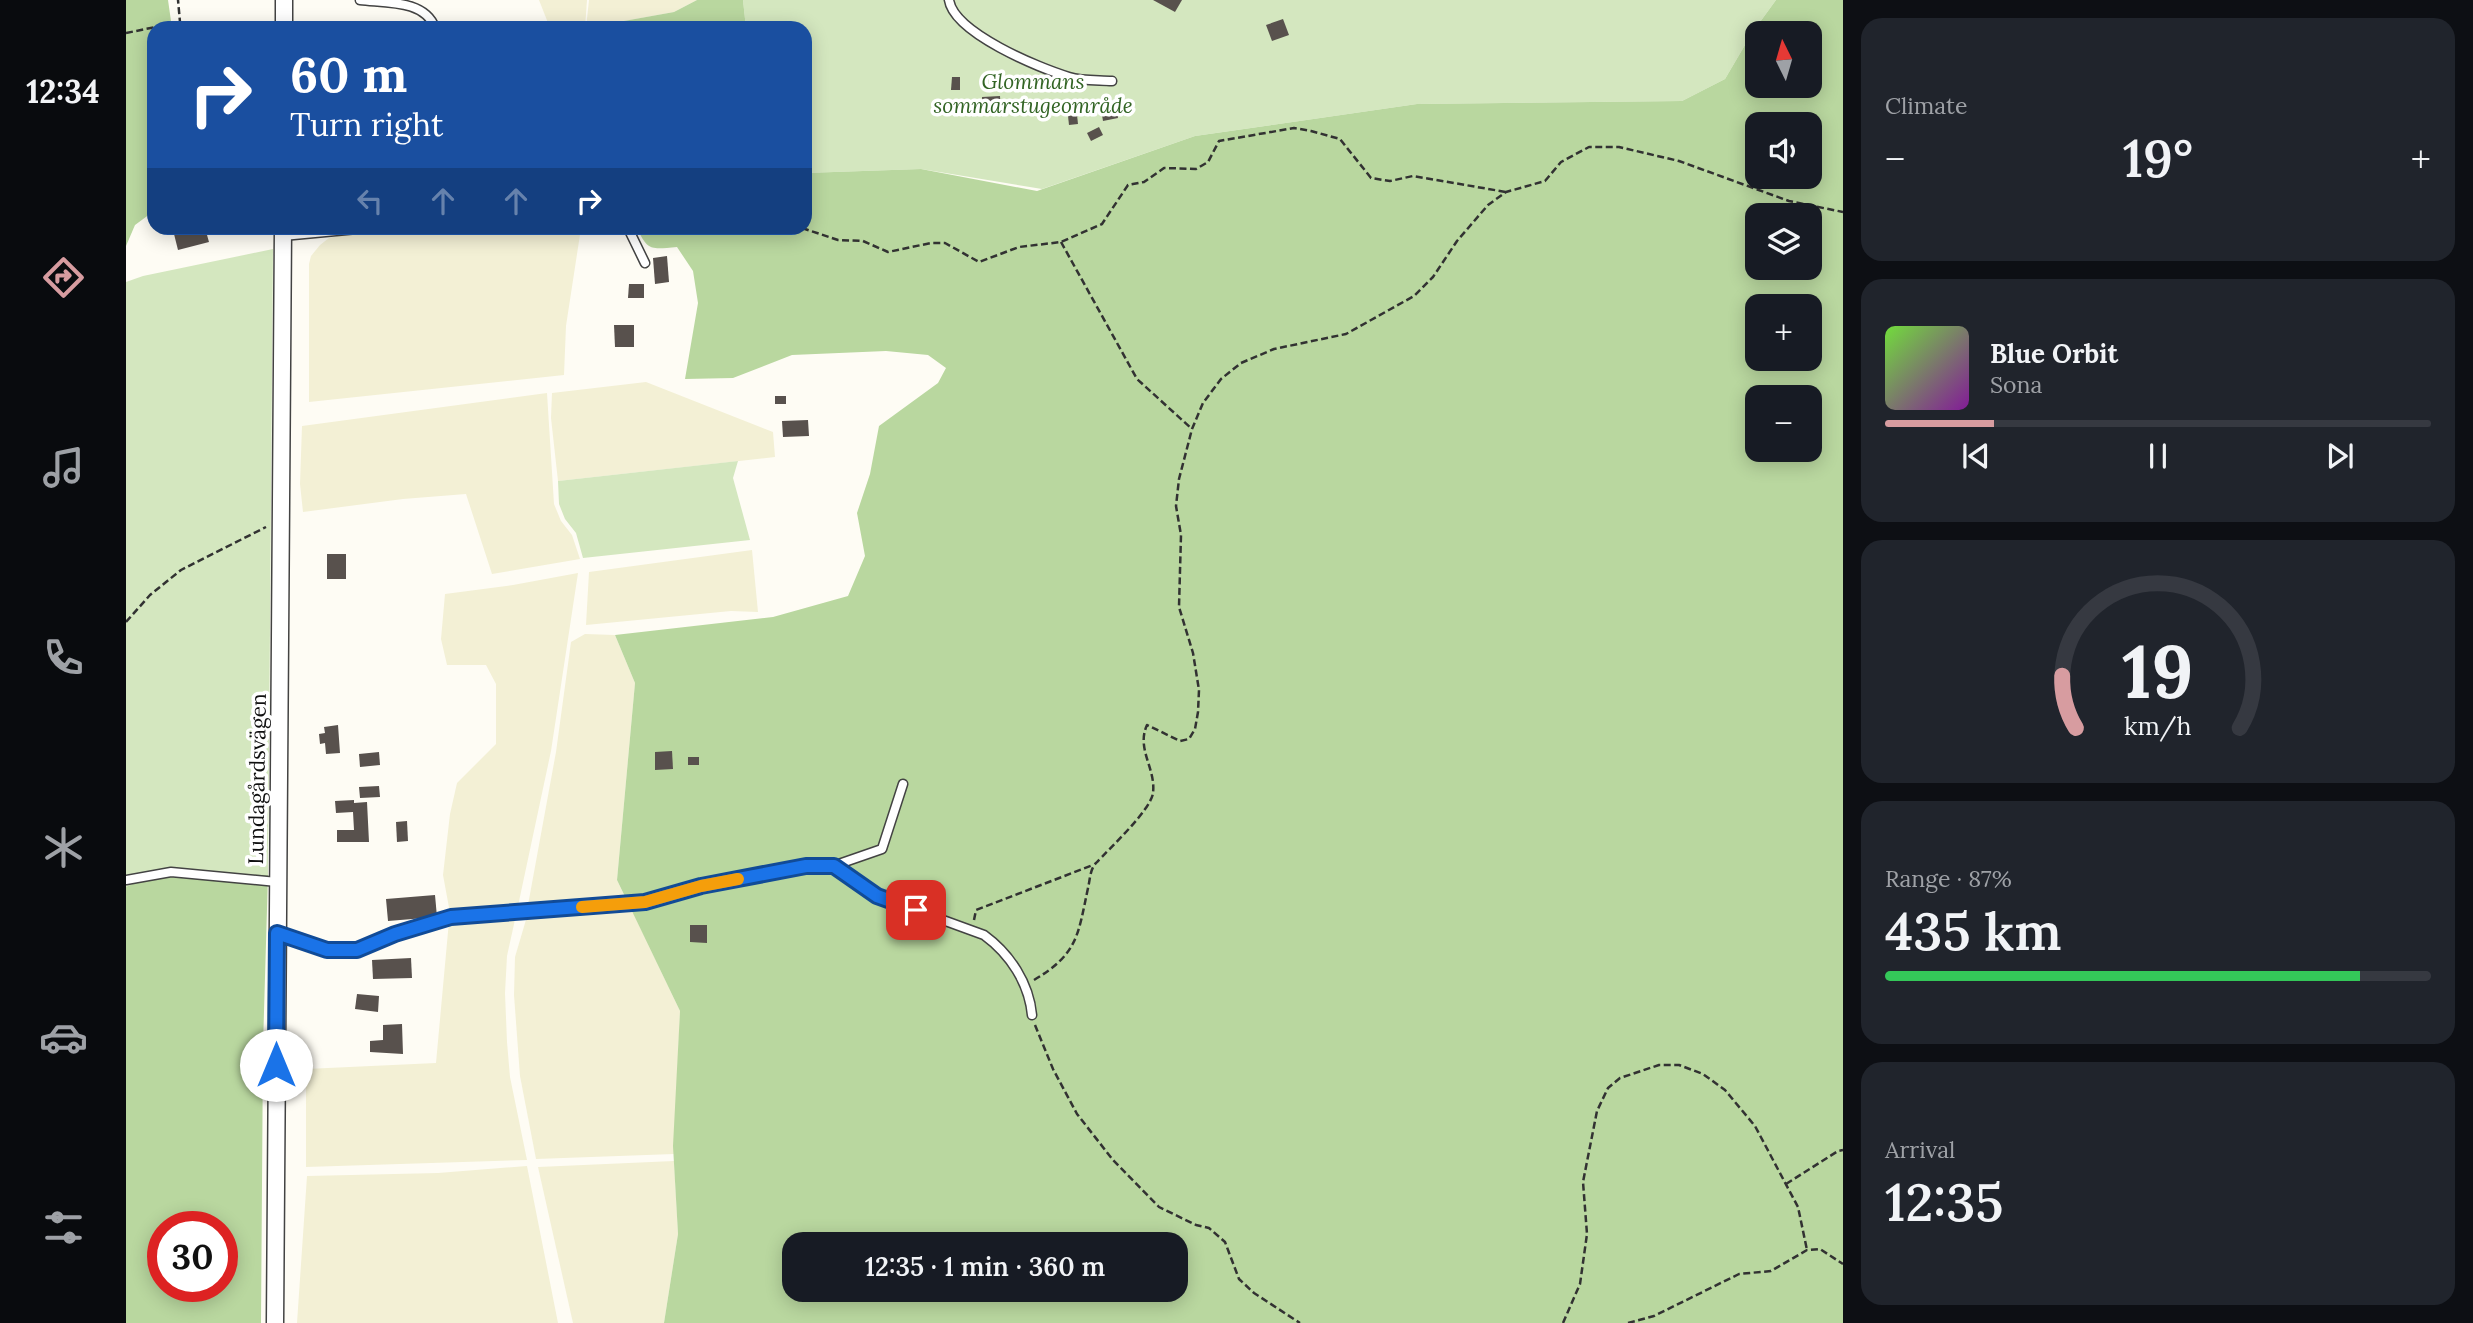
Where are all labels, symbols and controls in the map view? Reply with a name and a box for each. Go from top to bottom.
north arrow [1745,21,1822,98]
map controls [1745,21,1822,462]
text: 60 m [290,43,407,105]
icon: right [175,49,266,140]
park label: Glommans sommarstugeområde [933,68,1133,119]
text: 12:34 [26,71,100,112]
text: Climate [1885,91,1967,120]
text: Turn right [290,104,443,145]
button: sound [1745,112,1822,189]
text: 19° [2123,125,2193,191]
text: − [1885,135,1905,183]
text: + [2411,135,2431,183]
icon: left [351,182,389,220]
icon: ahead [424,182,462,220]
icon: ahead [497,182,535,220]
icon: right [570,182,608,220]
button: layers [1745,203,1822,280]
icon: directions [39,253,88,302]
button: + [1745,294,1822,371]
text: Blue Orbit [1990,337,2118,370]
text: Sona [1990,370,2042,399]
button: − [1745,385,1822,462]
icon: previous [1957,437,1995,475]
icon: pause [2139,437,2177,475]
icon: next [2321,437,2359,475]
icon: music [39,443,88,492]
text: 19 [2122,625,2194,718]
icon: phone [39,633,88,682]
street label: Lundagårdsvägen [242,693,272,865]
text: km/h [2124,709,2192,741]
icon: climate [39,823,88,872]
text: Range · 87% [1885,864,2012,893]
pin [886,880,946,940]
icon: arrive [897,891,935,929]
text: 435 km [1885,898,2062,964]
icon: car [39,1013,88,1062]
position arrow [239,1028,313,1102]
text: Arrival [1885,1135,1955,1164]
text: 12:35 [1885,1169,2003,1235]
icon: filters [39,1203,88,1252]
speed limit sign: 30 [147,1211,238,1302]
text: 12:35 · 1 min · 360 m [865,1250,1105,1283]

